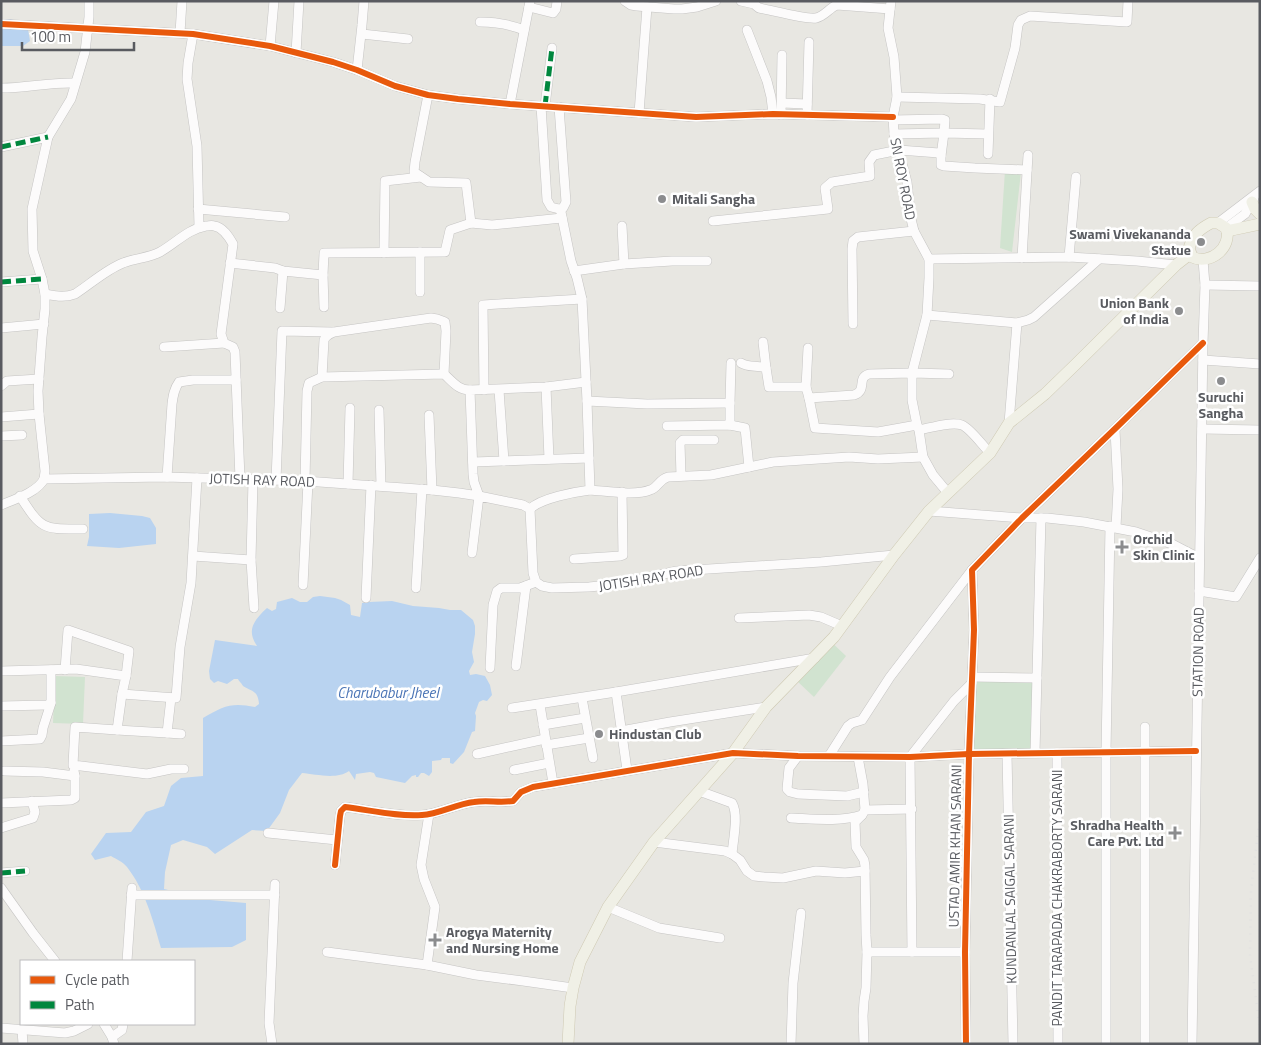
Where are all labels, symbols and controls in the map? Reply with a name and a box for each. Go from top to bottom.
scale bar [22,20,135,52]
text: 100 m [30,25,71,48]
street label: SN ROY ROAD [885,136,922,222]
place label: Mitali Sangha [672,188,755,209]
marker: Mitali Sangha [656,193,668,205]
place label: Swami Vivekananda Statue [1069,223,1191,260]
marker: Swami Vivekananda Statue [1195,236,1207,248]
place label: Union Bank of India [1100,292,1170,329]
marker: Union Bank of India [1173,305,1185,317]
marker: Suruchi Sangha [1215,375,1227,387]
place label: Suruchi Sangha [1198,386,1244,423]
street label: JOTISH RAY ROAD [209,467,315,492]
place label: Orchid Skin Clinic [1133,528,1195,565]
marker: Orchid Skin Clinic [1115,540,1129,554]
street label: JOTISH RAY ROAD [597,559,705,596]
street label: STATION ROAD [1186,607,1209,697]
water label: Charubabur Jheel [337,681,440,704]
place label: Hindustan Club [609,723,702,744]
marker: Hindustan Club [593,728,605,740]
street label: USTAD AMIR KHAN SARANI [943,764,966,928]
street label: PANDIT TARAPADA CHAKRABORTY SARANI [1046,769,1067,1027]
street label: KUNDANLAL SAIGAL SARANI [998,814,1021,984]
place label: Shradha Health Care Pvt. Ltd [1070,814,1164,851]
marker: Shradha Health Care Pvt. Ltd [1168,826,1182,840]
place label: Arogya Maternity and Nursing Home [446,921,559,958]
marker: Arogya Maternity and Nursing Home [428,933,442,947]
legend [20,960,195,1025]
text: Cycle path [65,968,130,991]
text: Path [65,993,95,1016]

